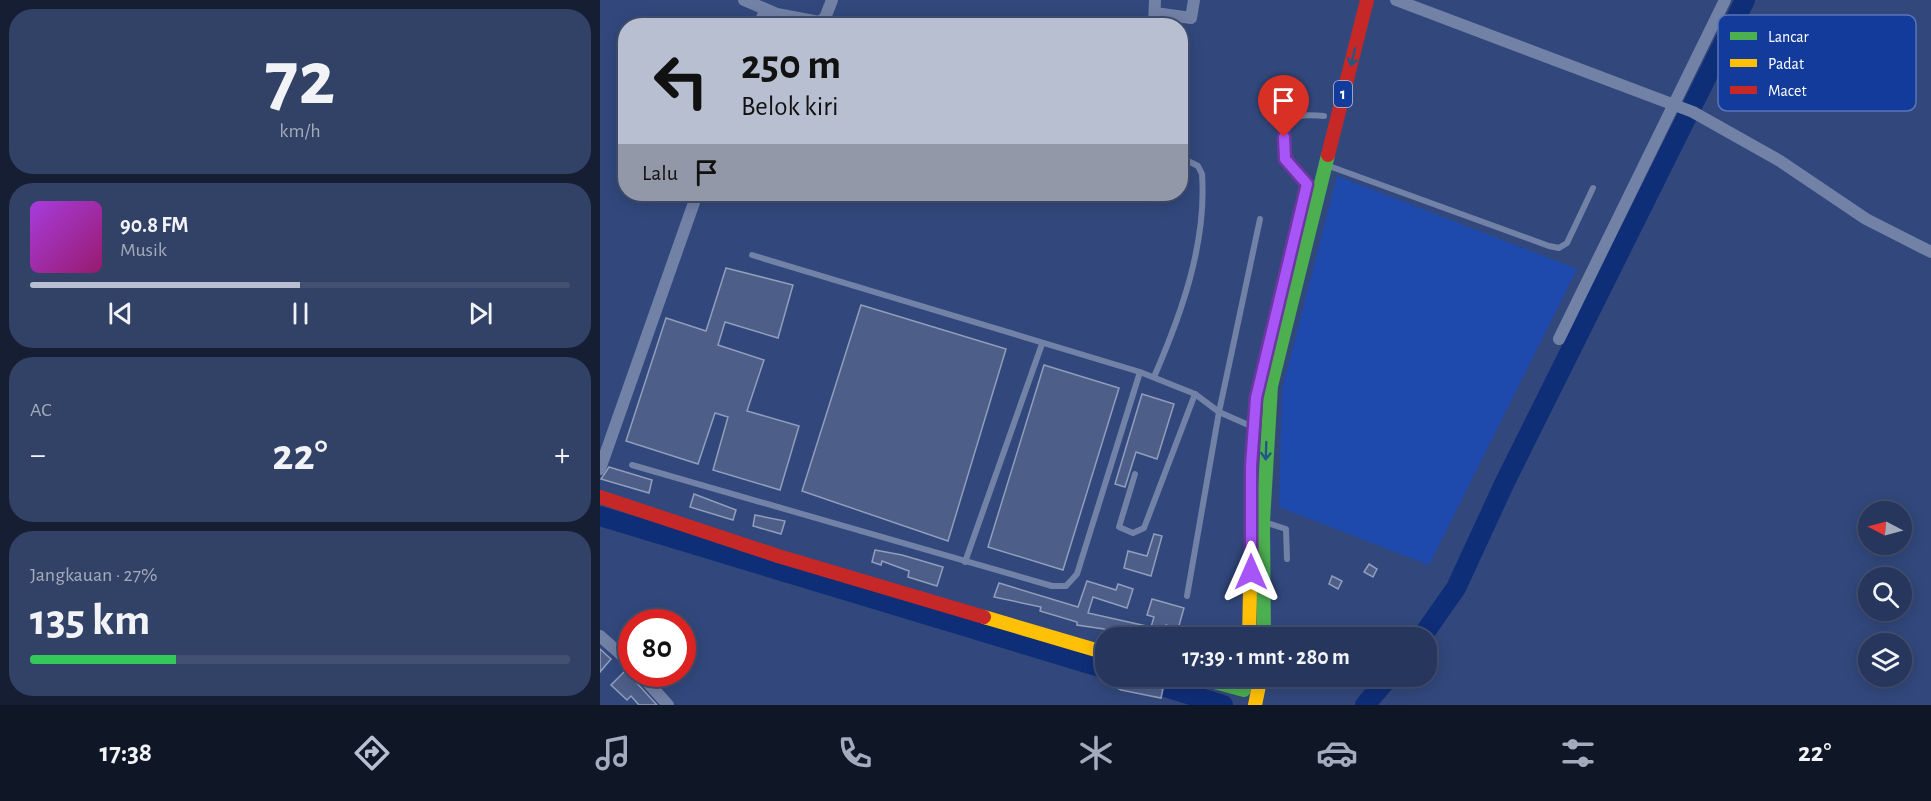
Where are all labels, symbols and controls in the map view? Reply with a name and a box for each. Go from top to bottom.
legend [1718,15,1916,111]
text: Lancar [1768,29,1809,45]
text: 72 [265,41,335,119]
icon: left [642,42,720,120]
text: 250 m [741,44,841,86]
one-way arrow [1346,47,1358,66]
text: Padat [1768,56,1804,72]
pin [1258,75,1309,137]
road number: 1 [1334,81,1352,107]
text: Macet [1768,83,1806,99]
icon: arrive [1267,84,1300,117]
text: Belok kiri [741,93,838,120]
text: km/h [279,121,321,141]
icon: arrive [690,156,723,189]
text: Lalu [642,162,678,184]
text: 90.8 FM [120,214,189,236]
text: Musik [120,240,167,260]
icon: previous [104,297,137,330]
icon: pause [284,297,317,330]
icon: next [464,297,497,330]
text: AC [30,400,52,420]
text: 22° [272,433,328,478]
text: − [30,439,46,472]
text: + [554,439,570,472]
one-way arrow [1260,440,1271,460]
north arrow [1858,501,1912,555]
map controls [1858,501,1912,687]
position arrow [1219,540,1283,604]
text: Jangkauan · 27% [30,565,158,585]
button: search [1858,567,1912,621]
text: 135 km [30,598,150,643]
speed limit sign: 80 [618,609,696,687]
button: layers [1858,633,1912,687]
text: 17:39 · 1 mnt · 280 m [1182,646,1350,668]
icon: directions [351,732,393,774]
icon: music [592,732,634,774]
icon: phone [834,732,876,774]
icon: climate [1075,732,1117,774]
icon: car [1316,732,1358,774]
icon: filters [1557,732,1599,774]
text: 17:38 [100,739,152,766]
text: 22° [1798,739,1831,766]

